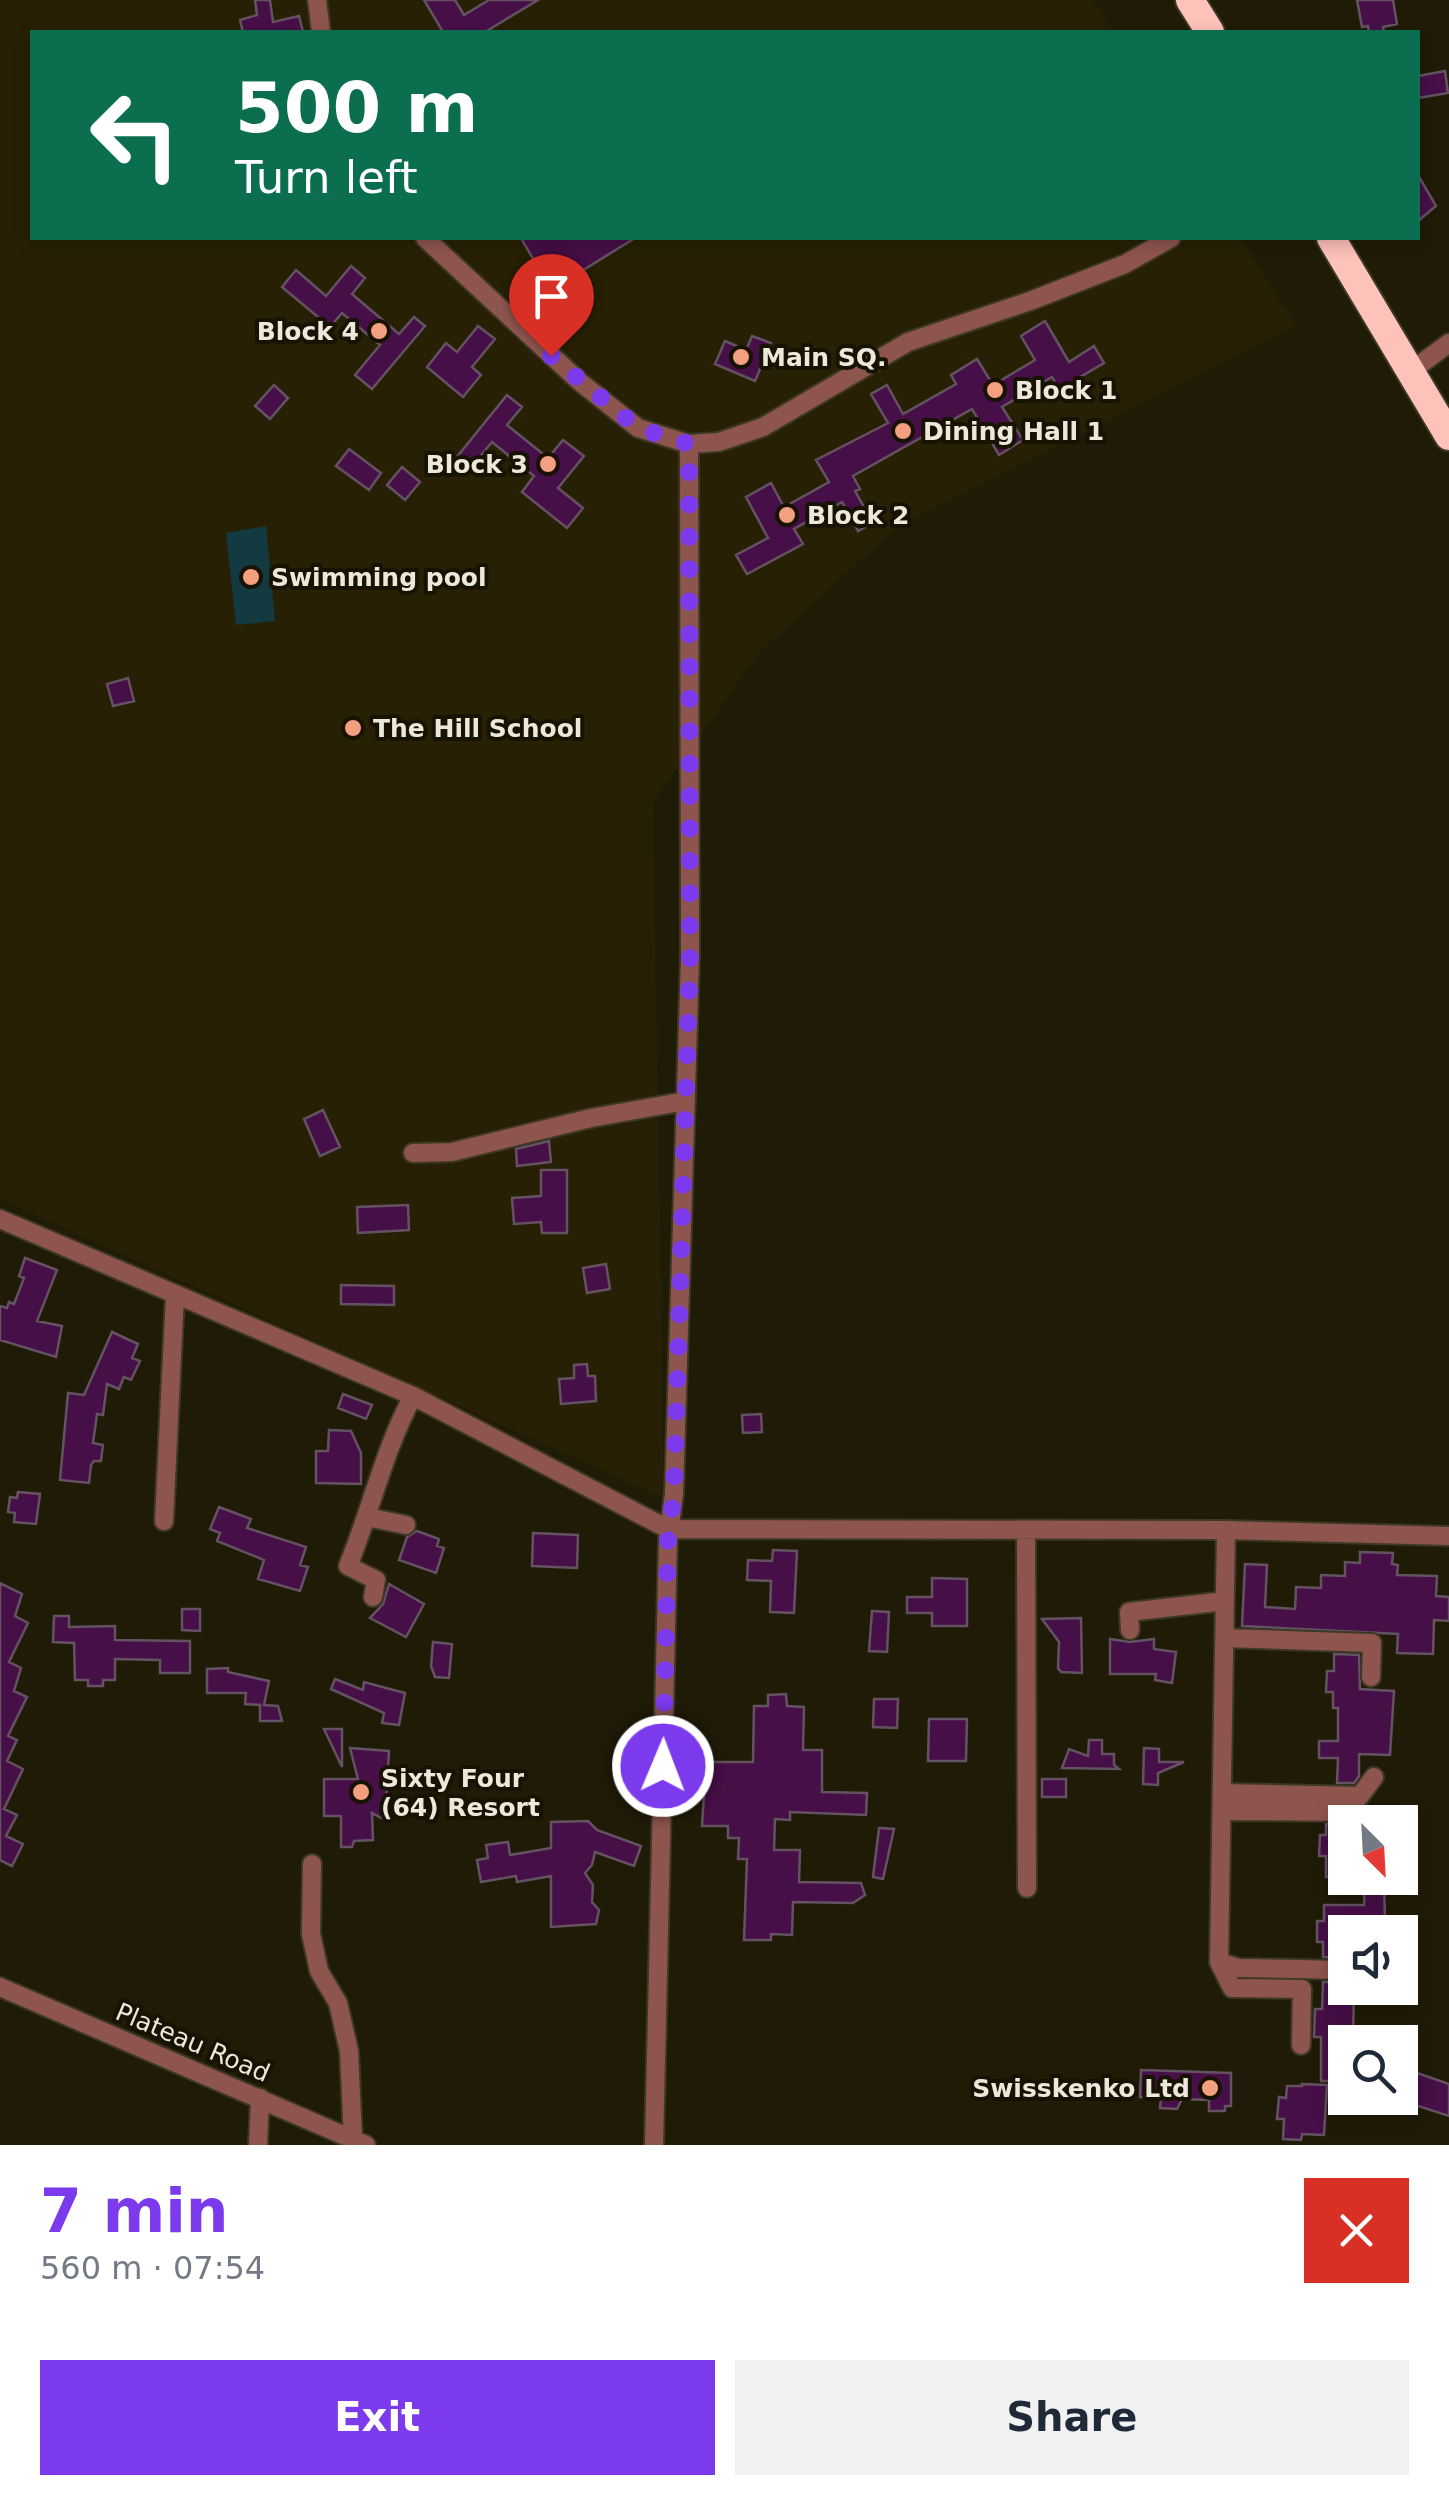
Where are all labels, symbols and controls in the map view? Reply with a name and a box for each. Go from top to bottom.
text: 500 m [235,67,478,149]
icon: left [70,70,200,200]
text: Turn left [235,151,418,204]
pin [509,254,594,357]
icon: arrive [524,269,579,324]
place label: Block 4 [257,317,359,346]
marker: Block 4 [368,320,390,342]
place label: Main SQ. [761,343,887,372]
marker: Main SQ. [730,346,752,368]
place label: Block 1 [1015,376,1117,405]
marker: Block 1 [984,379,1006,401]
place label: Dining Hall 1 [923,417,1104,446]
marker: Dining Hall 1 [892,420,914,442]
place label: Block 3 [426,450,528,479]
marker: Block 3 [537,453,559,475]
place label: Block 2 [807,501,909,530]
marker: Block 2 [776,504,798,526]
place label: Swimming pool [271,563,487,592]
marker: Swimming pool [240,566,262,588]
place label: The Hill School [373,714,582,743]
marker: The Hill School [342,717,364,739]
position arrow [611,1714,715,1818]
place label: Sixty Four (64) Resort [381,1764,540,1822]
marker: Sixty Four (64) Resort [350,1781,372,1803]
north arrow [1328,1805,1418,1895]
map controls [1328,1805,1418,2115]
button: sound [1328,1915,1418,2005]
street label: Plateau Road [111,1997,274,2088]
button: search [1328,2025,1418,2115]
place label: Swisskenko Ltd [972,2074,1190,2103]
marker: Swisskenko Ltd [1199,2077,1221,2099]
text: 7 min [40,2176,228,2246]
button: close [1304,2178,1409,2283]
text: 560 m · 07:54 [40,2249,265,2287]
button: Exit [40,2360,715,2475]
button: Share [735,2360,1409,2475]

